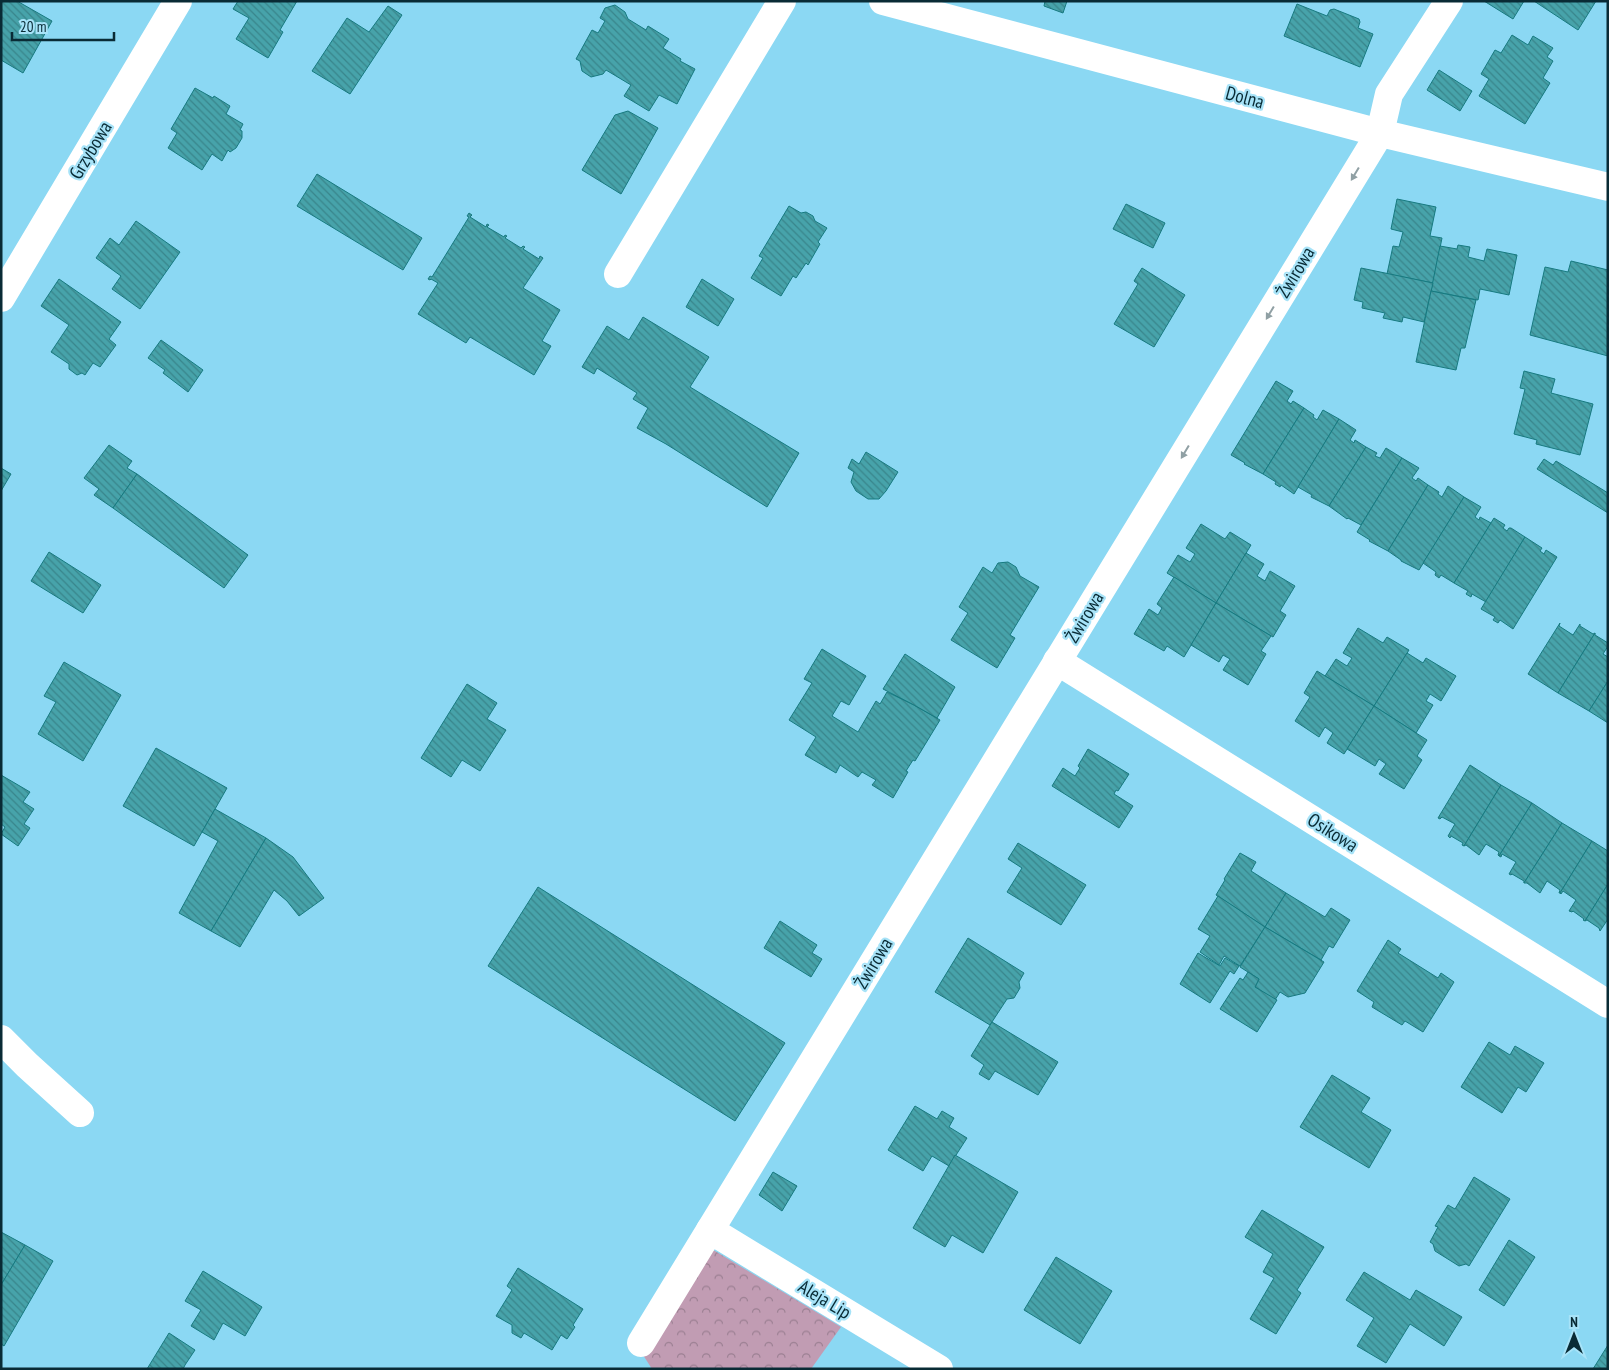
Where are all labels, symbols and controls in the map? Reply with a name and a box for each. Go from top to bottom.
scale bar [12,10,115,42]
text: 20 m [20,17,46,36]
street label: Dolna [1223,80,1267,114]
street label: Grzybowa [63,117,117,183]
one-way arrow [1350,168,1359,181]
street label: Żwirowa [1270,242,1320,302]
one-way arrow [1265,307,1274,320]
one-way arrow [1180,445,1189,458]
street label: Żwirowa [1059,587,1109,647]
street label: Osikowa [1303,807,1363,857]
street label: Żwirowa [848,933,898,993]
street label: Aleja Lip [794,1274,856,1324]
north arrow [1549,1310,1599,1360]
text: N [1570,1313,1578,1331]

